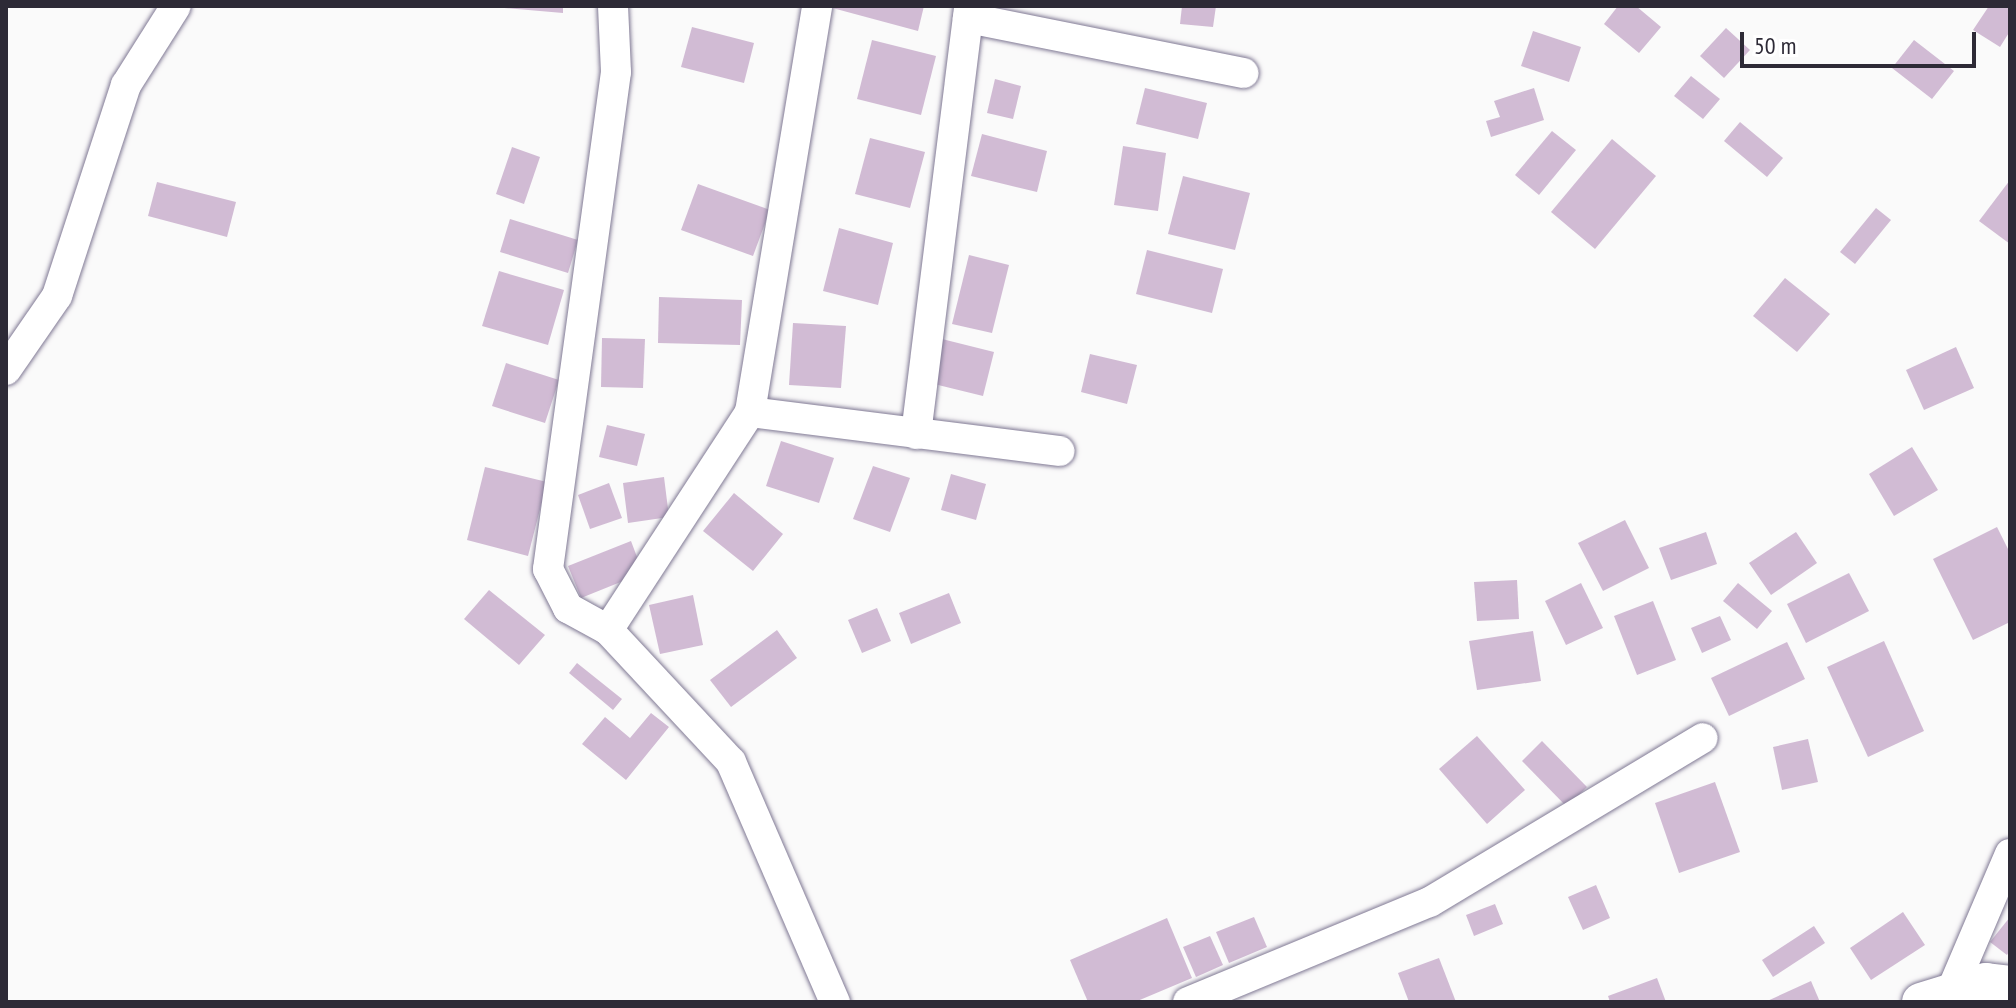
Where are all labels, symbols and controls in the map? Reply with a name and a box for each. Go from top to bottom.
scale bar [1744,16,1980,66]
text: 50 m [1754,30,1796,61]

